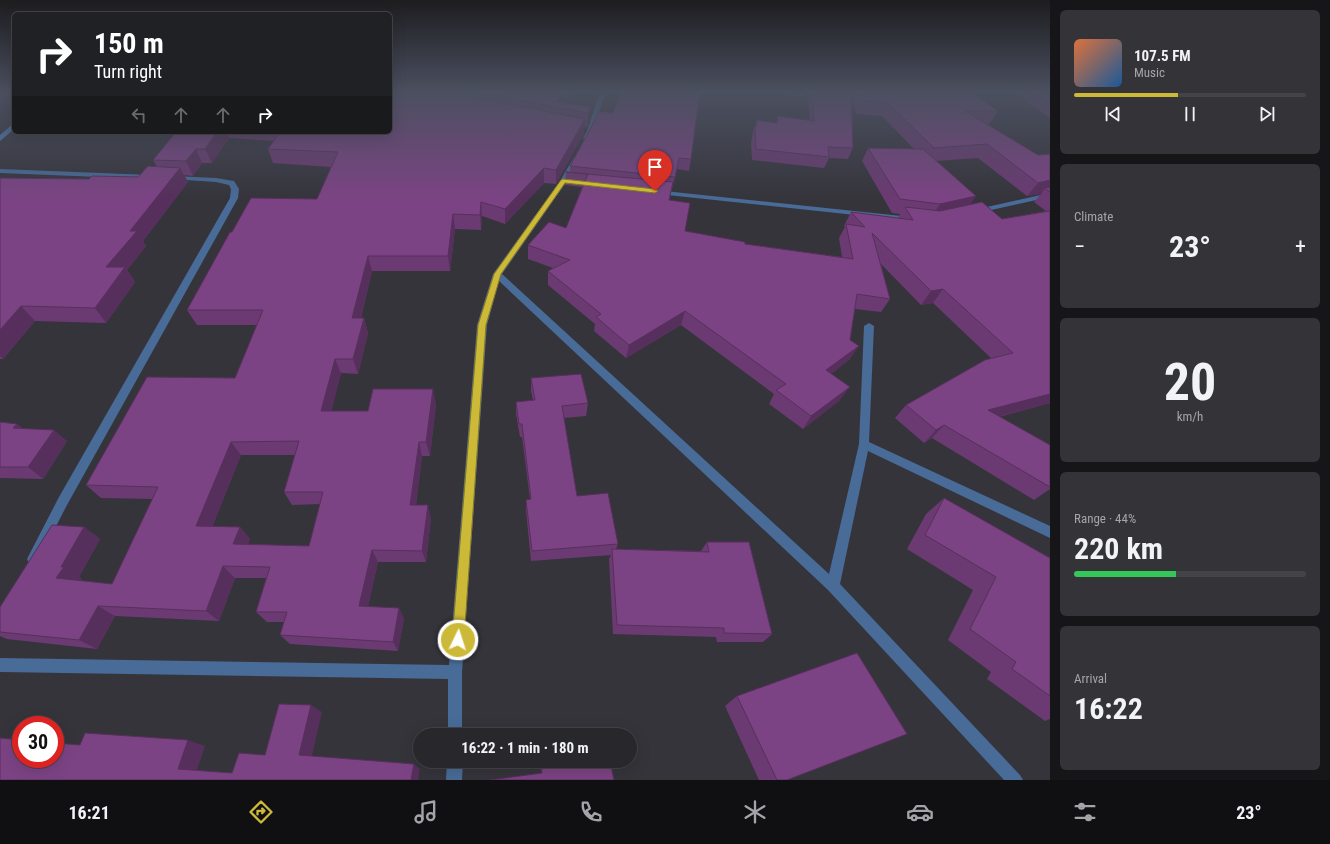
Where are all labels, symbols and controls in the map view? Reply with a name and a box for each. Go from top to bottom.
text: 150 m [94,27,164,60]
icon: right [28,28,80,80]
text: 107.5 FM [1134,47,1191,65]
text: Turn right [94,61,162,82]
text: Music [1134,65,1165,80]
icon: previous [1102,103,1124,125]
icon: pause [1179,103,1201,125]
icon: next [1256,103,1278,125]
icon: left [128,104,150,126]
icon: ahead [170,104,192,126]
icon: ahead [212,104,234,126]
icon: right [254,104,276,126]
pin [638,150,672,191]
icon: arrive [644,156,666,178]
text: Climate [1074,209,1113,224]
text: 23° [1169,229,1211,264]
text: − [1074,234,1085,259]
text: + [1295,234,1306,259]
text: 20 [1164,352,1216,413]
text: km/h [1177,409,1203,424]
text: Range · 44% [1074,511,1136,526]
text: 220 km [1074,531,1163,566]
position arrow [437,619,479,661]
text: Arrival [1074,671,1107,686]
text: 16:22 [1074,691,1143,726]
speed limit sign: 30 [12,716,64,768]
text: 16:22 · 1 min · 180 m [461,739,589,757]
icon: directions [247,798,275,826]
icon: music [412,798,440,826]
icon: phone [577,798,605,826]
icon: climate [741,798,769,826]
icon: car [906,798,934,826]
icon: filters [1071,798,1099,826]
text: 16:21 [68,802,110,823]
text: 23° [1236,802,1261,823]

